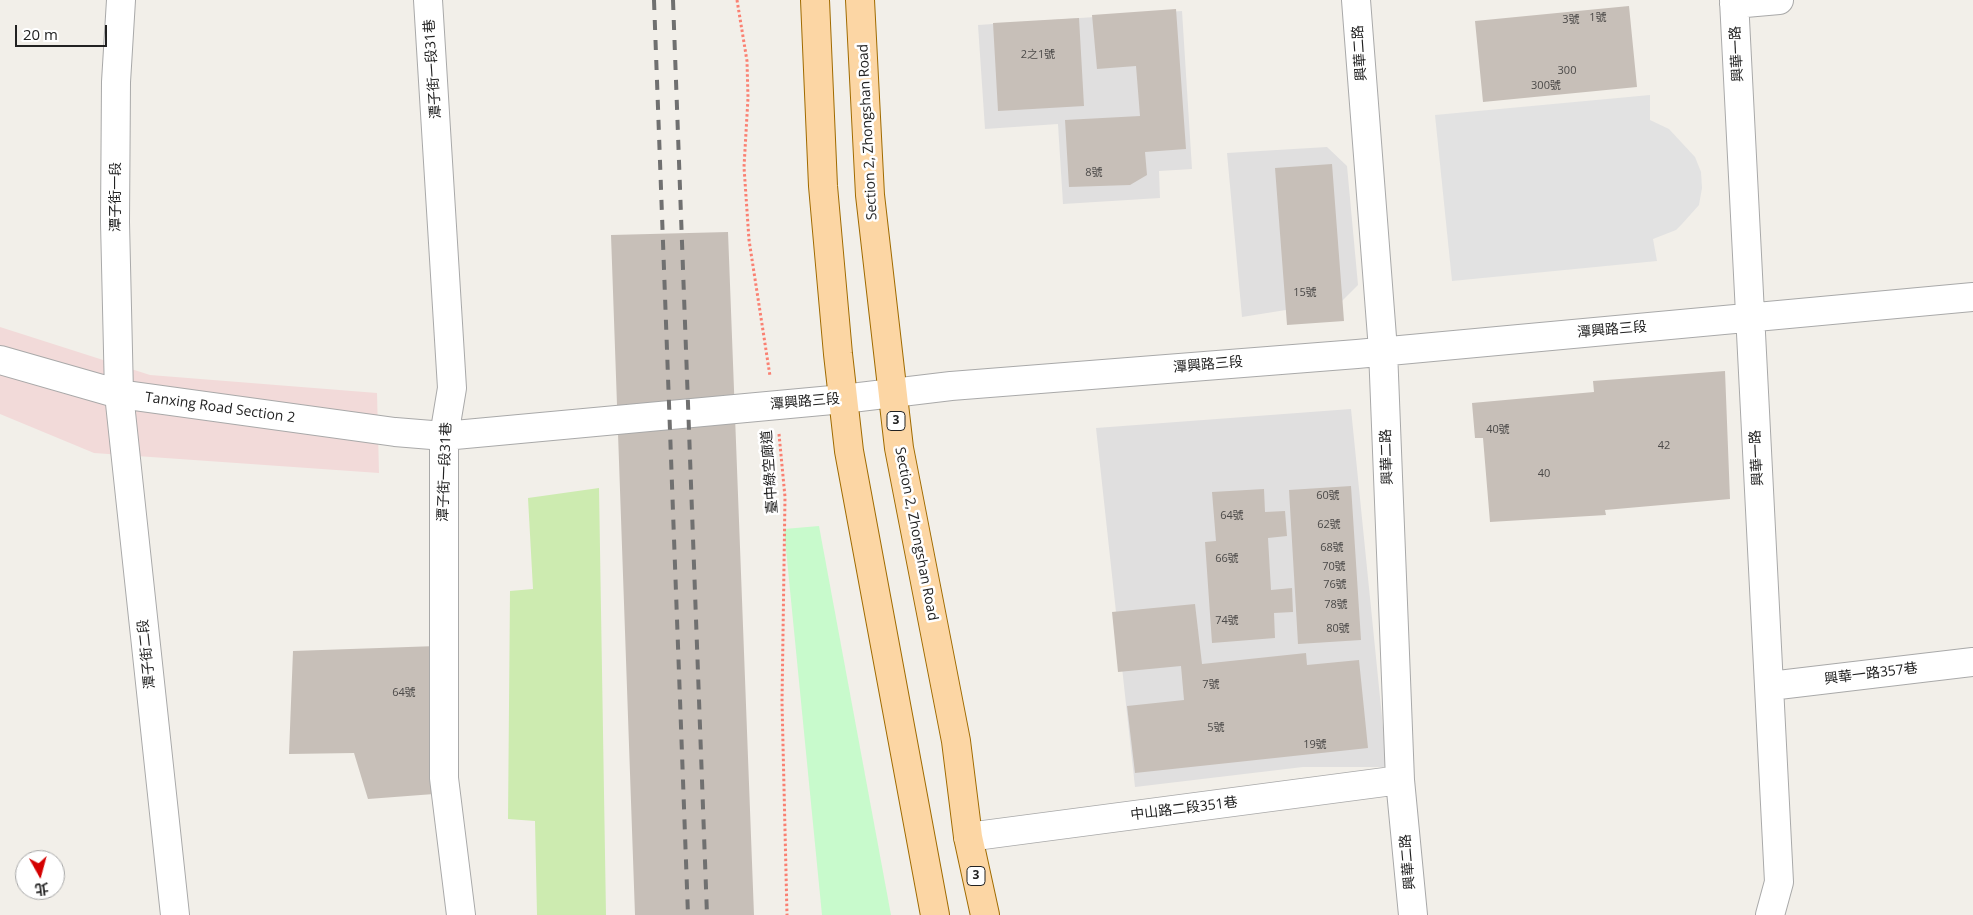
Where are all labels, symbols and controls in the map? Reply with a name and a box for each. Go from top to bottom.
house number: 1號 [1589,11,1607,25]
house number: 3號 [1562,13,1580,27]
scale bar [18,15,110,47]
street label: 潭子街一段31巷 [421,19,445,119]
text: 20 m [23,24,58,44]
street label: 興華二路 [1350,24,1370,82]
street label: 興華一路 [1727,26,1747,82]
street label: Section 2, Zhongshan Road [855,43,881,221]
house number: 2之1號 [1021,48,1055,62]
house number: 300 [1558,64,1576,78]
house number: 300號 [1531,79,1561,93]
street label: 潭子街一段 [108,162,124,232]
house number: 8號 [1085,166,1103,180]
house number: 15號 [1293,286,1317,300]
street label: 潭興路三段 [1576,319,1648,341]
street label: 潭興路三段 [1172,354,1244,376]
street label: Tanxing Road Section 2 [144,389,296,427]
street label: 潭興路三段 [769,391,841,413]
road number: 3 [887,412,905,431]
street label: 潭子街一段31巷 [435,422,455,522]
house number: 40號 [1486,423,1510,437]
street label: 興華二路 [1378,429,1396,485]
street label: 臺中綠空廊道 [759,430,781,514]
street label: 興華一路 [1747,430,1767,486]
house number: 42 [1658,439,1670,453]
street label: Section 2, Zhongshan Road [891,446,941,622]
house number: 40 [1538,467,1550,481]
house number: 60號 [1316,489,1340,503]
house number: 64號 [1220,509,1244,523]
house number: 62號 [1317,518,1341,532]
house number: 68號 [1320,541,1344,555]
house number: 66號 [1215,552,1239,566]
house number: 70號 [1322,560,1346,574]
house number: 76號 [1323,578,1347,592]
house number: 78號 [1324,598,1348,612]
house number: 74號 [1215,614,1239,628]
street label: 潭子街二段 [135,618,159,690]
house number: 80號 [1326,622,1350,636]
street label: 興華一路357巷 [1823,660,1919,688]
house number: 7號 [1202,678,1220,692]
house number: 64號 [392,686,416,700]
house number: 5號 [1207,721,1225,735]
house number: 19號 [1303,738,1327,752]
street label: 中山路二段351巷 [1129,794,1239,824]
street label: 興華二路 [1397,833,1419,891]
north arrow [15,850,65,900]
road number: 3 [967,866,985,886]
text: 北 [34,879,50,900]

